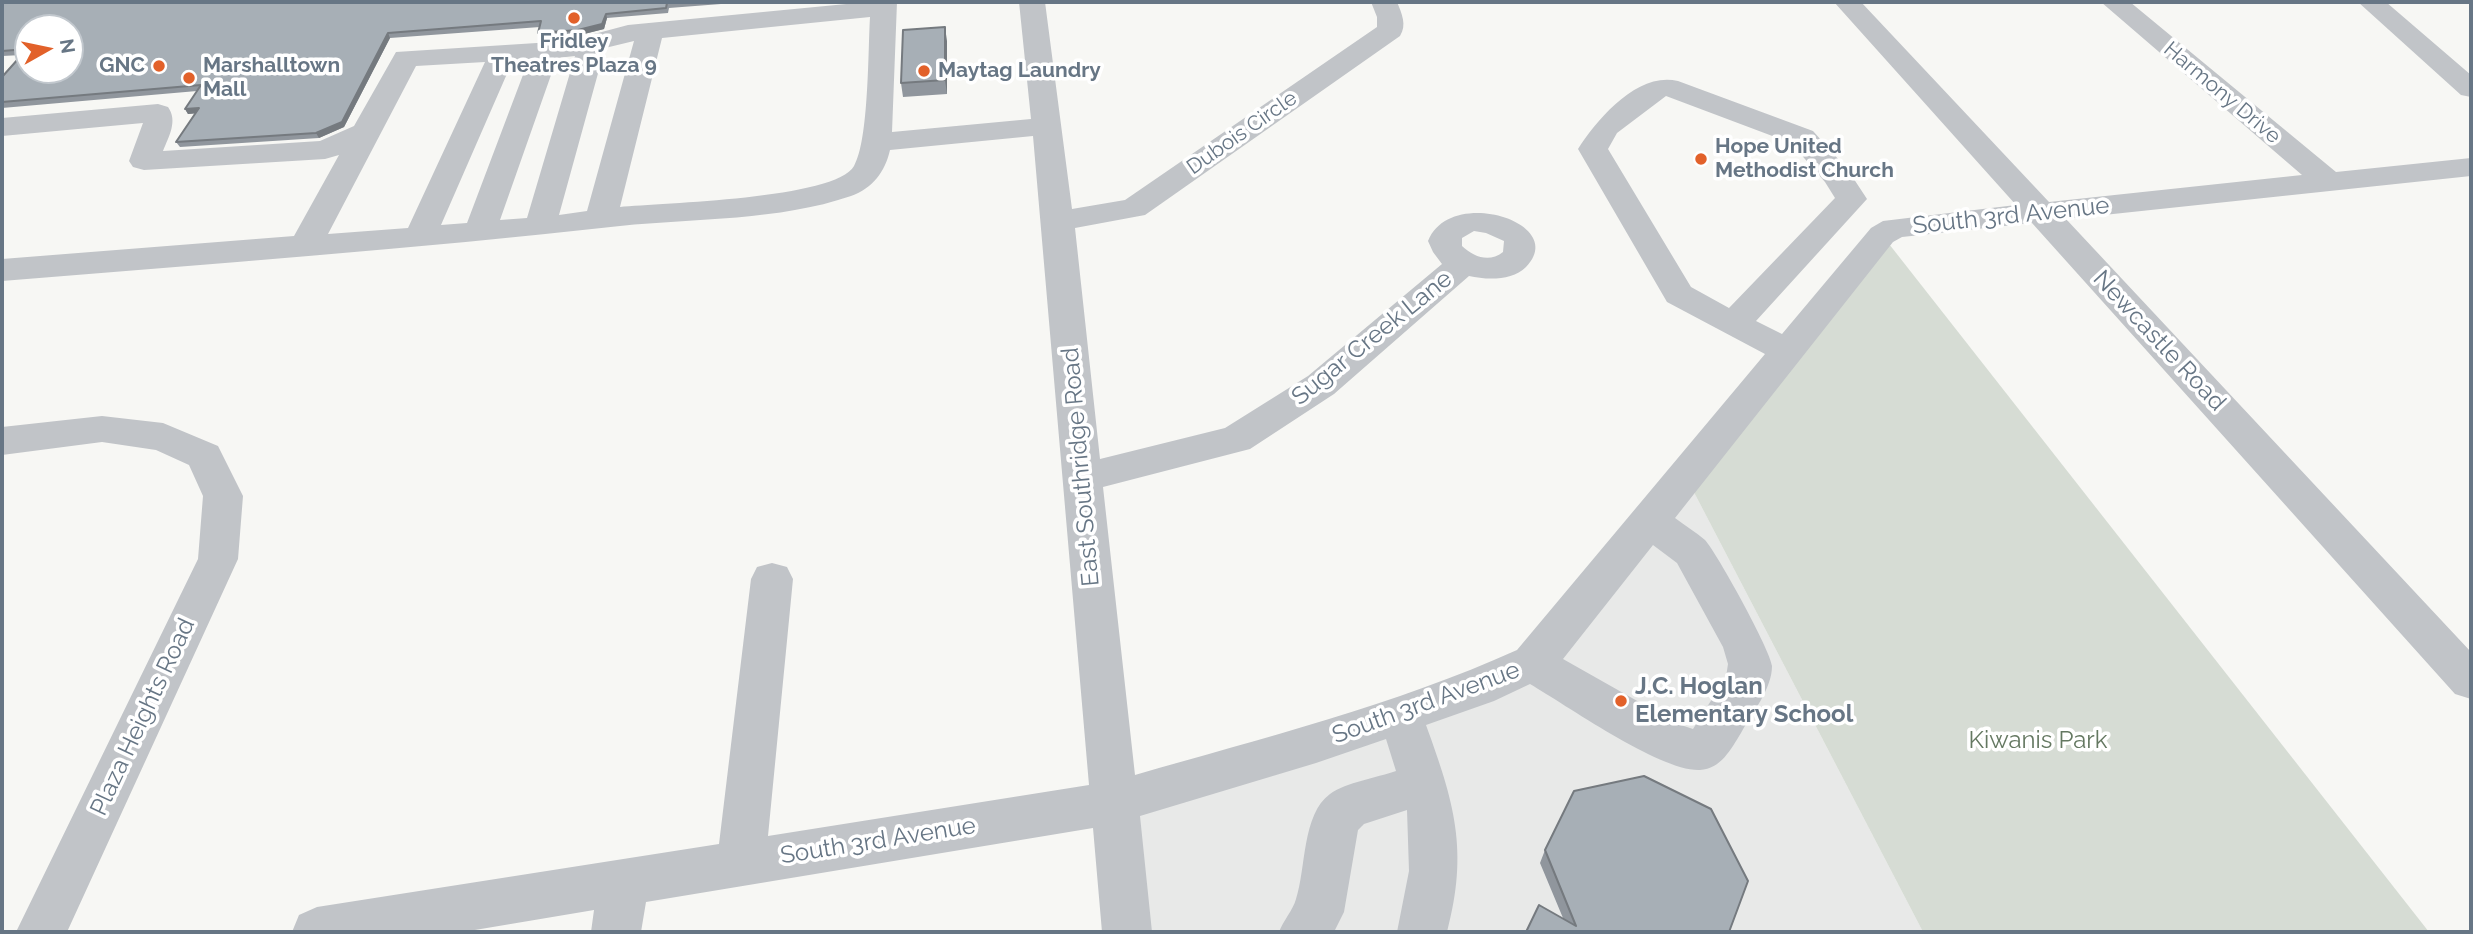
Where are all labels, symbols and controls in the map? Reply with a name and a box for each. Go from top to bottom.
marker: Fridley Theatres Plaza 9 [566,10,582,26]
north arrow [14,14,84,84]
place label: Fridley Theatres Plaza 9 [491,29,657,79]
text: N [56,37,80,55]
street label: Harmony Drive [2158,37,2286,149]
place label: GNC [99,53,145,79]
place label: Marshalltown Mall [203,53,340,103]
marker: GNC [151,58,167,74]
place label: Maytag Laundry [938,58,1101,84]
marker: Maytag Laundry [916,63,932,79]
marker: Marshalltown Mall [181,70,197,86]
street label: Dubois Circle [1182,86,1302,180]
place label: Hope United Methodist Church [1715,134,1894,184]
marker: Hope United Methodist Church [1693,151,1709,167]
street label: South 3rd Avenue [1911,191,2111,241]
street label: Sugar Creek Lane [1286,265,1458,411]
street label: Newcastle Road [2087,265,2231,417]
street label: East Southridge Road [1056,346,1106,588]
street label: Plaza Heights Road [85,614,201,820]
street label: South 3rd Avenue [1328,656,1524,750]
place label: J.C. Hoglan Elementary School [1635,673,1853,729]
marker: J.C. Hoglan Elementary School [1613,693,1629,709]
park label: Kiwanis Park [1969,727,2107,755]
street label: South 3rd Avenue [778,811,978,871]

